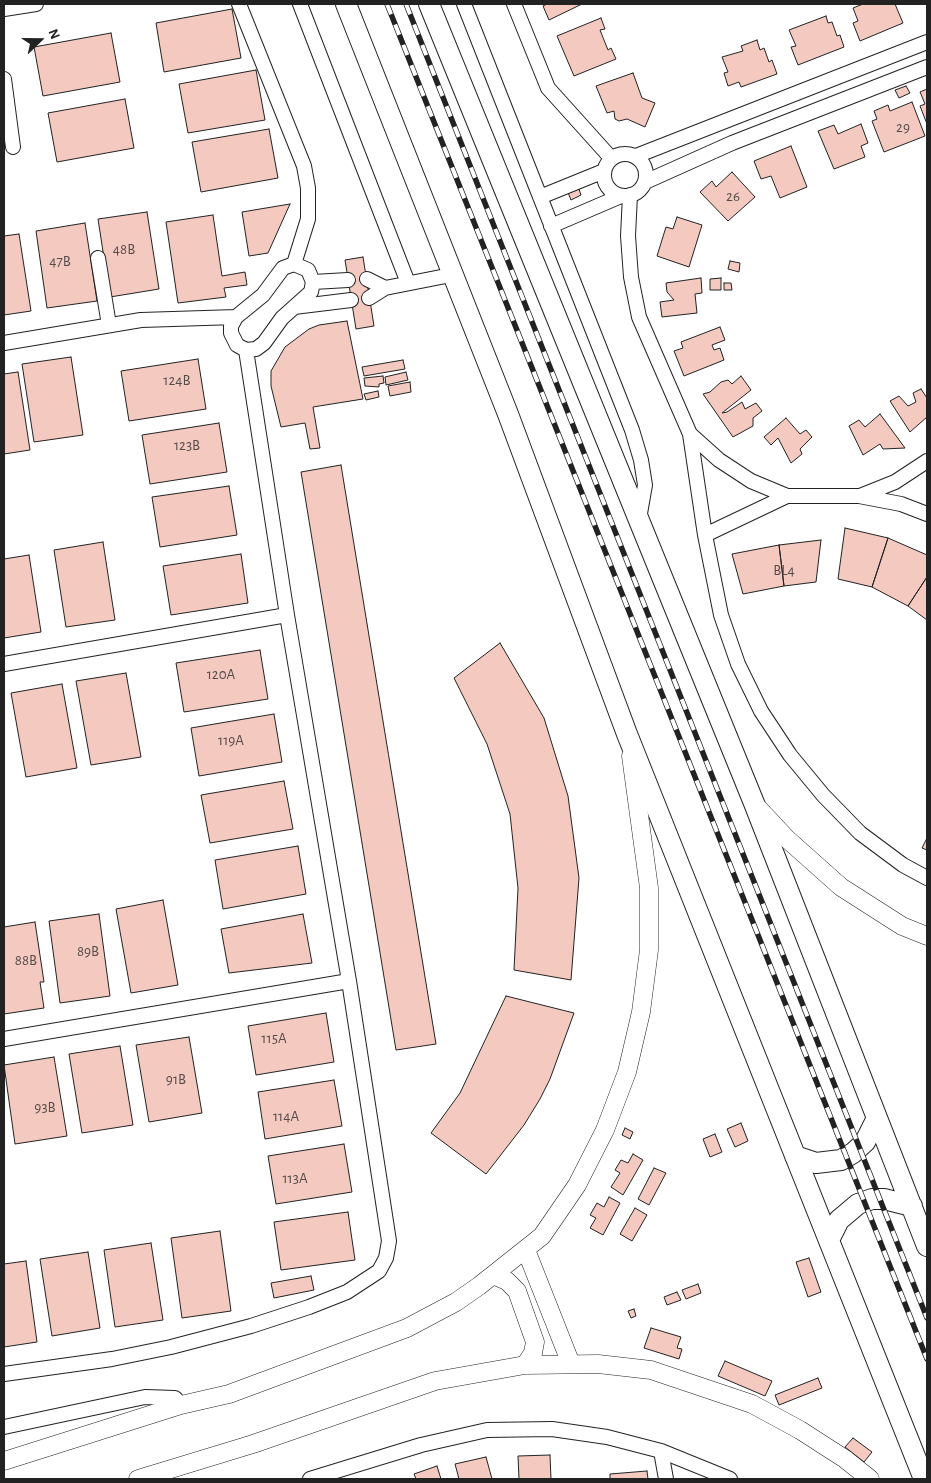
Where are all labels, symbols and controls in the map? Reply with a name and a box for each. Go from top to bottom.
north arrow [15,15,65,65]
text: N [46,27,62,42]
house number: 29 [896,118,910,136]
house number: 26 [726,187,740,205]
house number: 48B [113,240,135,258]
house number: 47B [49,252,71,270]
house number: 124B [163,371,191,389]
house number: 123B [174,436,200,454]
house number: BL4 [773,561,795,579]
house number: 120A [207,665,235,683]
house number: 119A [218,731,244,749]
house number: 89B [77,942,99,960]
house number: 88B [15,951,37,969]
house number: 115A [261,1029,287,1047]
house number: 91B [166,1070,186,1088]
house number: 93B [34,1098,56,1116]
house number: 114A [273,1107,299,1125]
house number: 113A [282,1169,308,1187]

